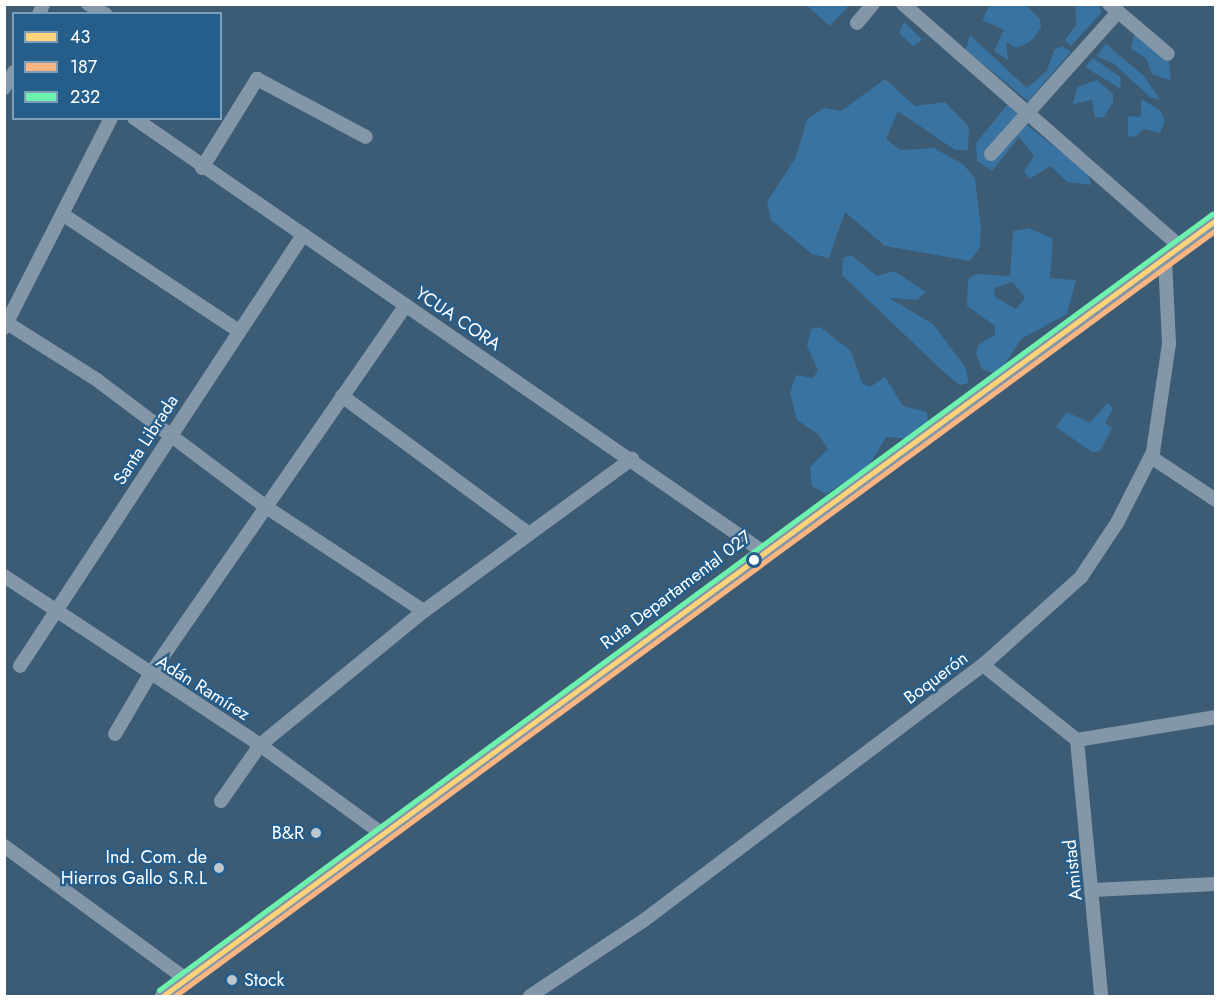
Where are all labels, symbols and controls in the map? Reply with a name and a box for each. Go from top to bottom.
legend [12,12,222,120]
text: 43 [70,24,90,50]
text: 187 [70,54,97,80]
text: 232 [70,84,100,110]
street label: YCUA CORA [411,282,505,356]
street label: Santa Librada [109,391,183,489]
street label: Ruta Departamental 027 [596,526,756,654]
unlabelled marker [748,554,760,566]
street label: Boquerón [900,647,972,709]
street label: Adán Ramírez [152,651,254,725]
place label: B&R [272,822,304,844]
marker: B&R [309,826,323,840]
street label: Amistad [1059,838,1087,902]
place label: Ind. Com. de Hierros Gallo S.R.L [61,847,207,890]
marker: Ind. Com. de Hierros Gallo S.R.L [212,861,226,875]
place label: Stock [244,969,285,991]
marker: Stock [225,973,239,987]

